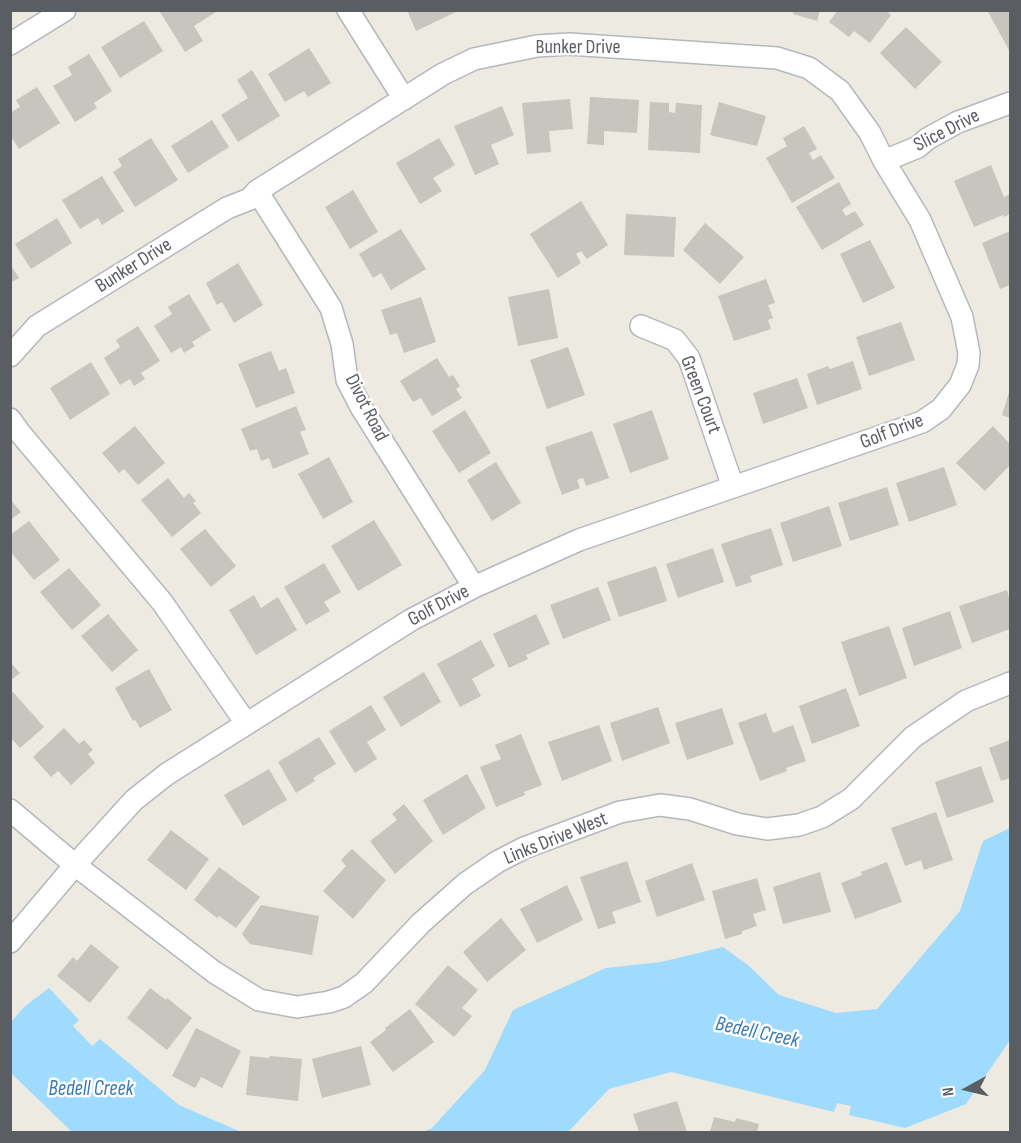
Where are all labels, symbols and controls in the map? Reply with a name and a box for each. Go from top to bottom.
street label: Bunker Drive [535,36,621,60]
street label: Slice Drive [910,104,984,158]
street label: Bunker Drive [92,233,176,299]
street label: Green Court [674,353,726,437]
street label: Divot Road [339,370,393,446]
street label: Golf Drive [857,409,927,455]
street label: Golf Drive [404,580,474,632]
street label: Links Drive West [501,807,611,871]
water label: Bedell Creek [713,1012,801,1054]
north arrow [937,1059,997,1119]
water label: Bedell Creek [49,1077,133,1103]
text: N [939,1086,959,1097]

